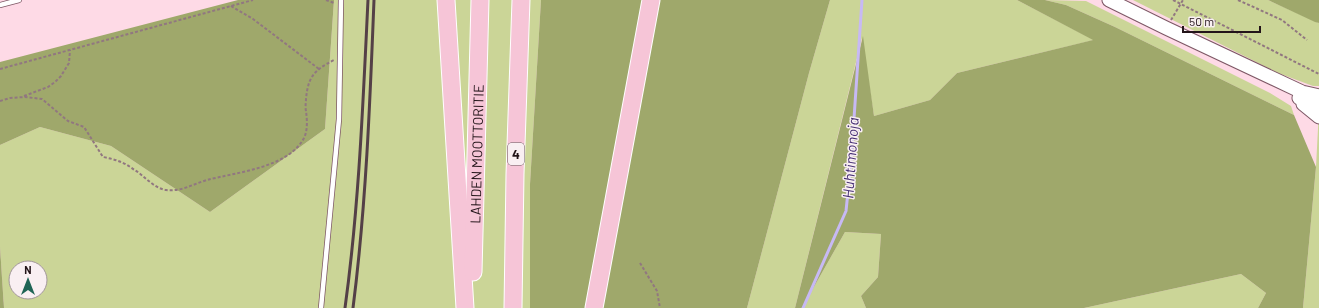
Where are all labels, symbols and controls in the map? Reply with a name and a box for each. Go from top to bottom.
scale bar [1183,8,1260,34]
text: 50 m [1189,14,1214,28]
street label: LAHDEN MOOTTORITIE [466,84,486,224]
water label: Huhtimonoja [838,117,862,199]
road number: 4 [508,143,524,165]
north arrow [8,260,48,300]
text: N [24,263,32,276]

